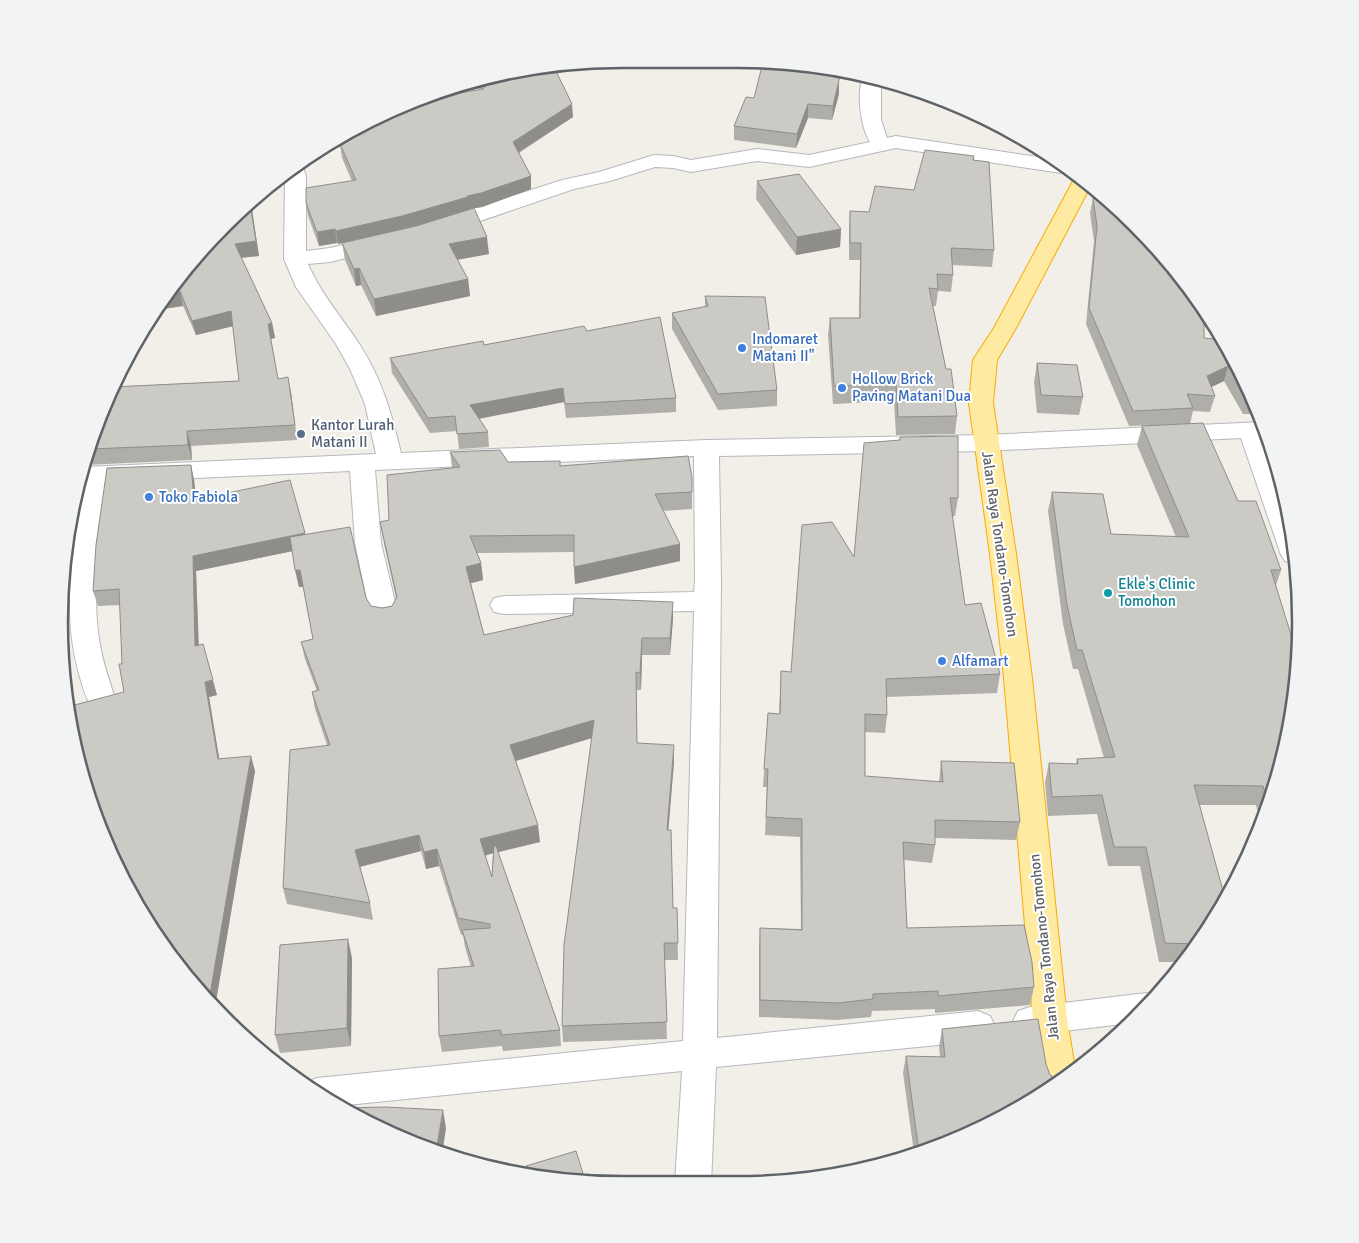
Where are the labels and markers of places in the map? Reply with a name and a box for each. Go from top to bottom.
place label: Indomaret Matani II" [752,330,818,365]
marker: Indomaret Matani II" [736,342,748,354]
place label: Hollow Brick Paving Matani Dua [852,370,971,405]
marker: Hollow Brick Paving Matani Dua [836,382,848,394]
place label: Kantor Lurah Matani II [311,416,394,451]
marker: Kantor Lurah Matani II [295,428,307,440]
place label: Toko Fabiola [159,488,238,506]
marker: Toko Fabiola [143,491,155,503]
place label: Ekle's Clinic Tomohon [1118,575,1195,610]
marker: Ekle's Clinic Tomohon [1102,587,1114,599]
place label: Alfamart [952,652,1009,670]
marker: Alfamart [936,655,948,667]

